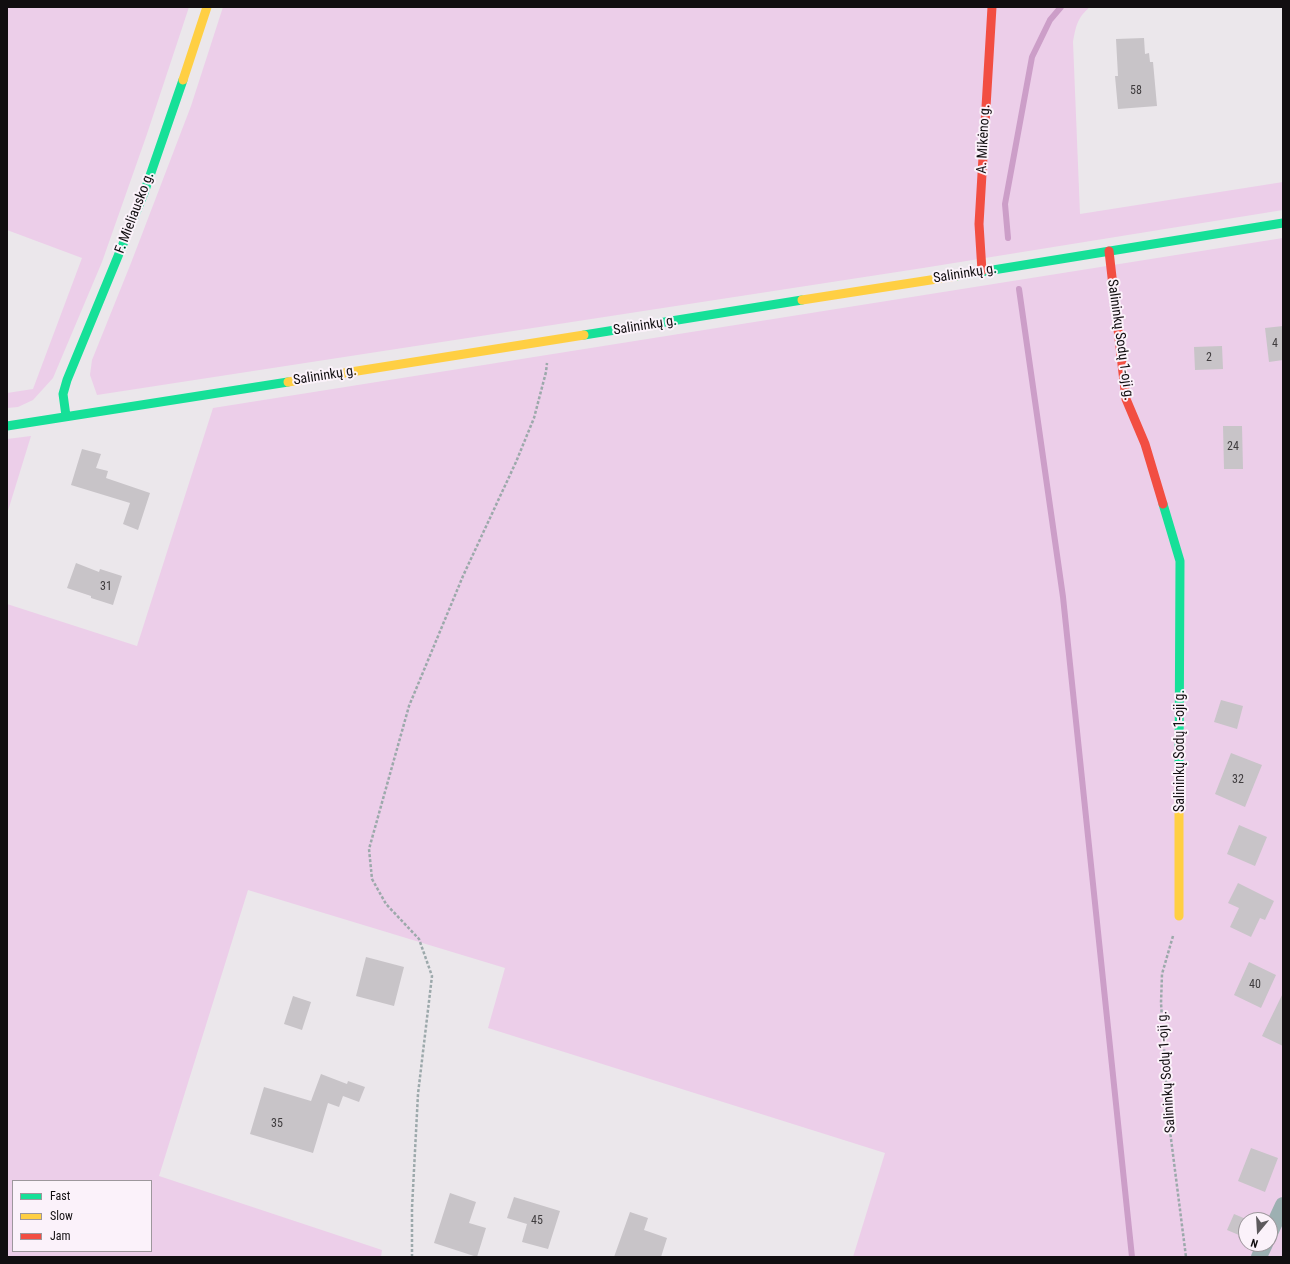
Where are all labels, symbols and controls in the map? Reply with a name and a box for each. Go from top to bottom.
house number: 58 [1130,84,1142,98]
street label: A. Mikėno g. [974,104,994,174]
street label: F. Mieliausko g. [112,170,158,256]
street label: Salininkų g. [932,261,998,287]
street label: Salininkų Sodų 1-oji g. [1103,278,1137,402]
street label: Salininkų g. [612,313,678,339]
house number: 4 [1272,337,1278,351]
house number: 2 [1206,351,1212,365]
street label: Salininkų g. [292,363,358,389]
house number: 24 [1227,440,1239,454]
house number: 31 [100,580,112,594]
street label: Salininkų Sodų 1-oji g. [1172,690,1188,812]
house number: 32 [1232,773,1244,787]
house number: 40 [1249,978,1261,992]
street label: Salininkų Sodų 1-oji g. [1154,1010,1180,1134]
house number: 35 [271,1117,283,1131]
legend [12,1180,152,1252]
text: Fast [50,1189,70,1203]
text: Slow [50,1209,73,1223]
north arrow [1238,1212,1278,1252]
house number: 45 [531,1214,543,1228]
text: Jam [50,1229,71,1243]
text: N [1249,1236,1260,1250]

